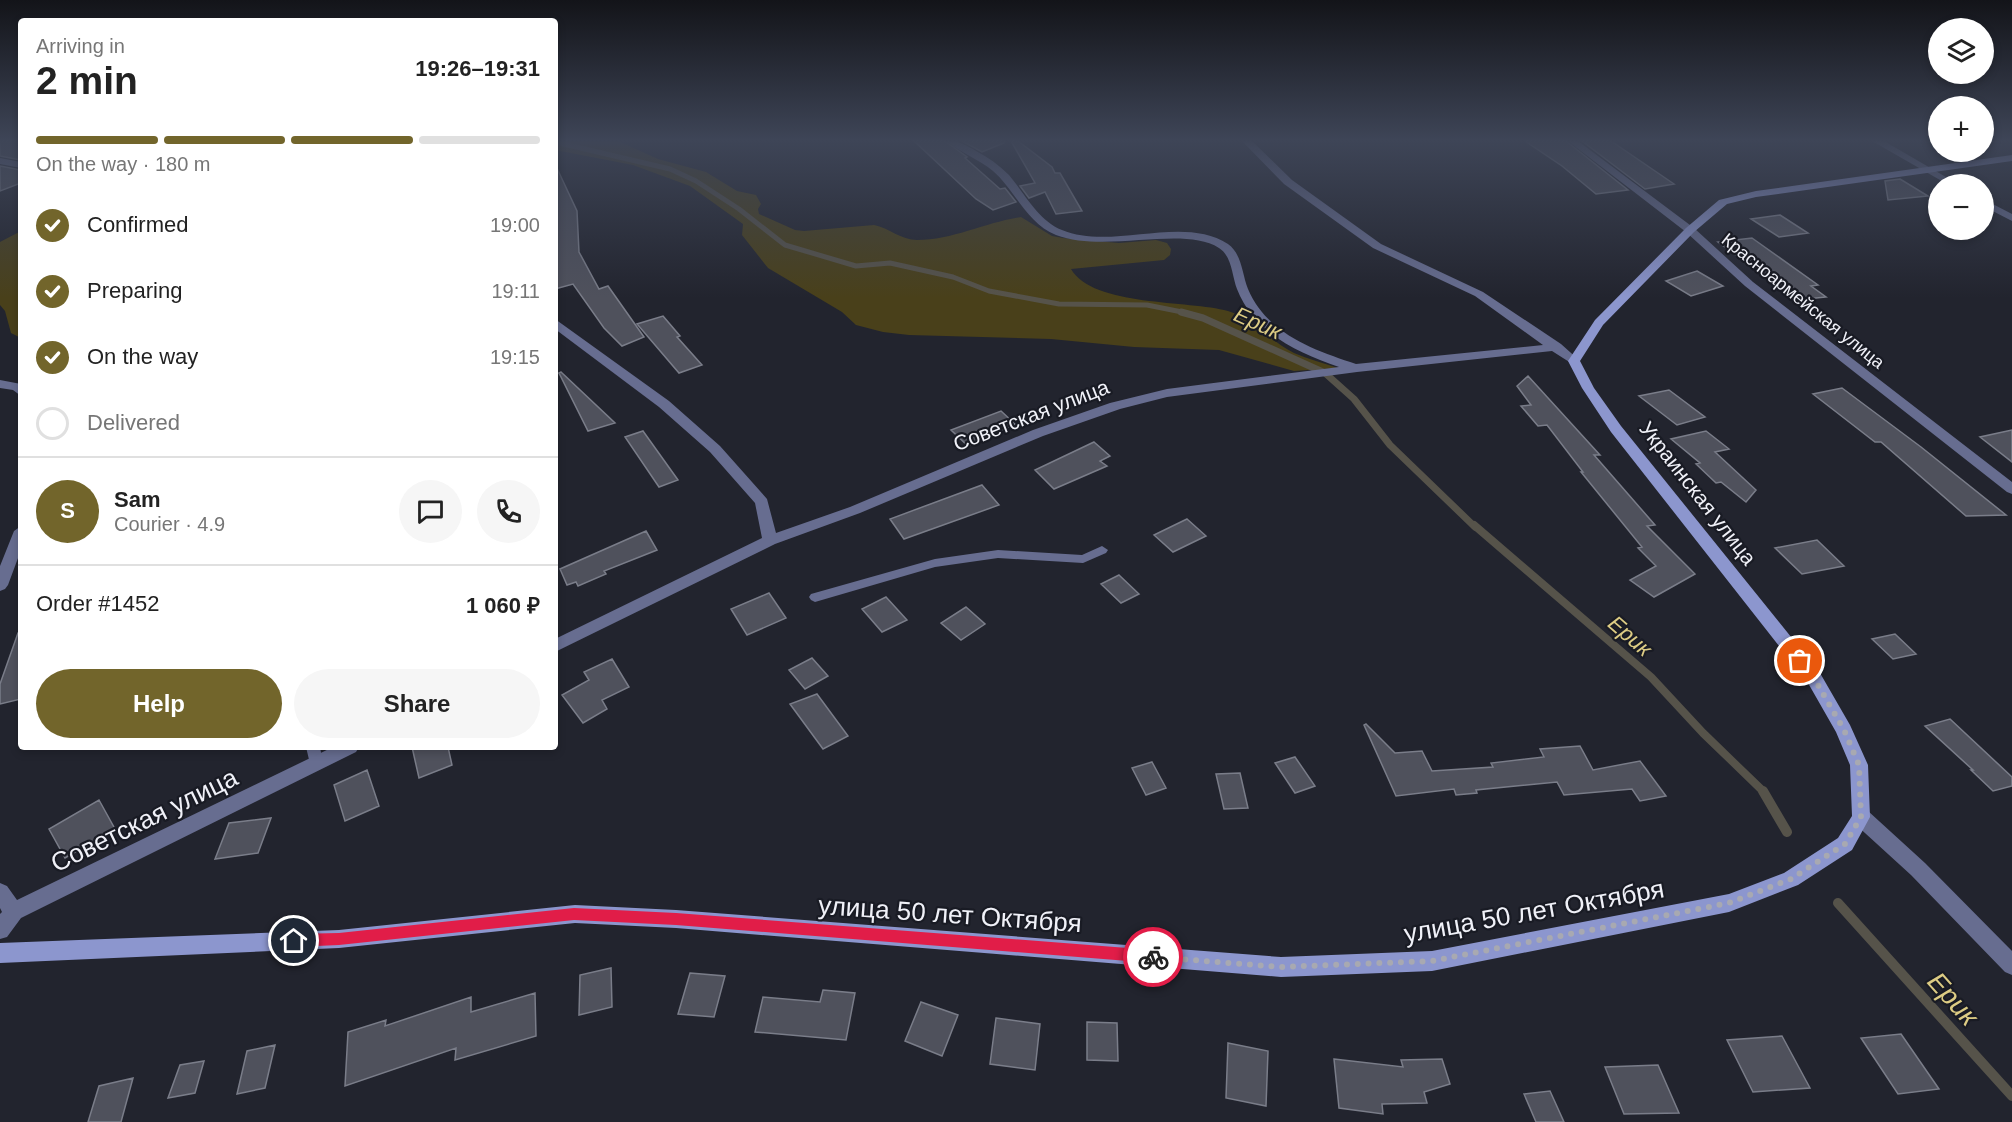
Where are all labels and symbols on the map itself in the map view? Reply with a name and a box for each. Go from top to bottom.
street label: Красноармейская улица [1718,229,1889,373]
water label: Ерик [1230,302,1287,345]
street label: Советская улица [950,375,1112,455]
street label: Украинская улица [1635,417,1761,569]
water label: Ерик [1603,610,1658,663]
pin [1774,635,1825,686]
street label: Советская улица [46,762,243,878]
street label: улица 50 лет Октября [1402,873,1666,949]
street label: улица 50 лет Октября [817,890,1083,938]
pin [268,915,319,966]
courier [1123,927,1183,987]
water label: Ерик [1922,966,1985,1033]

